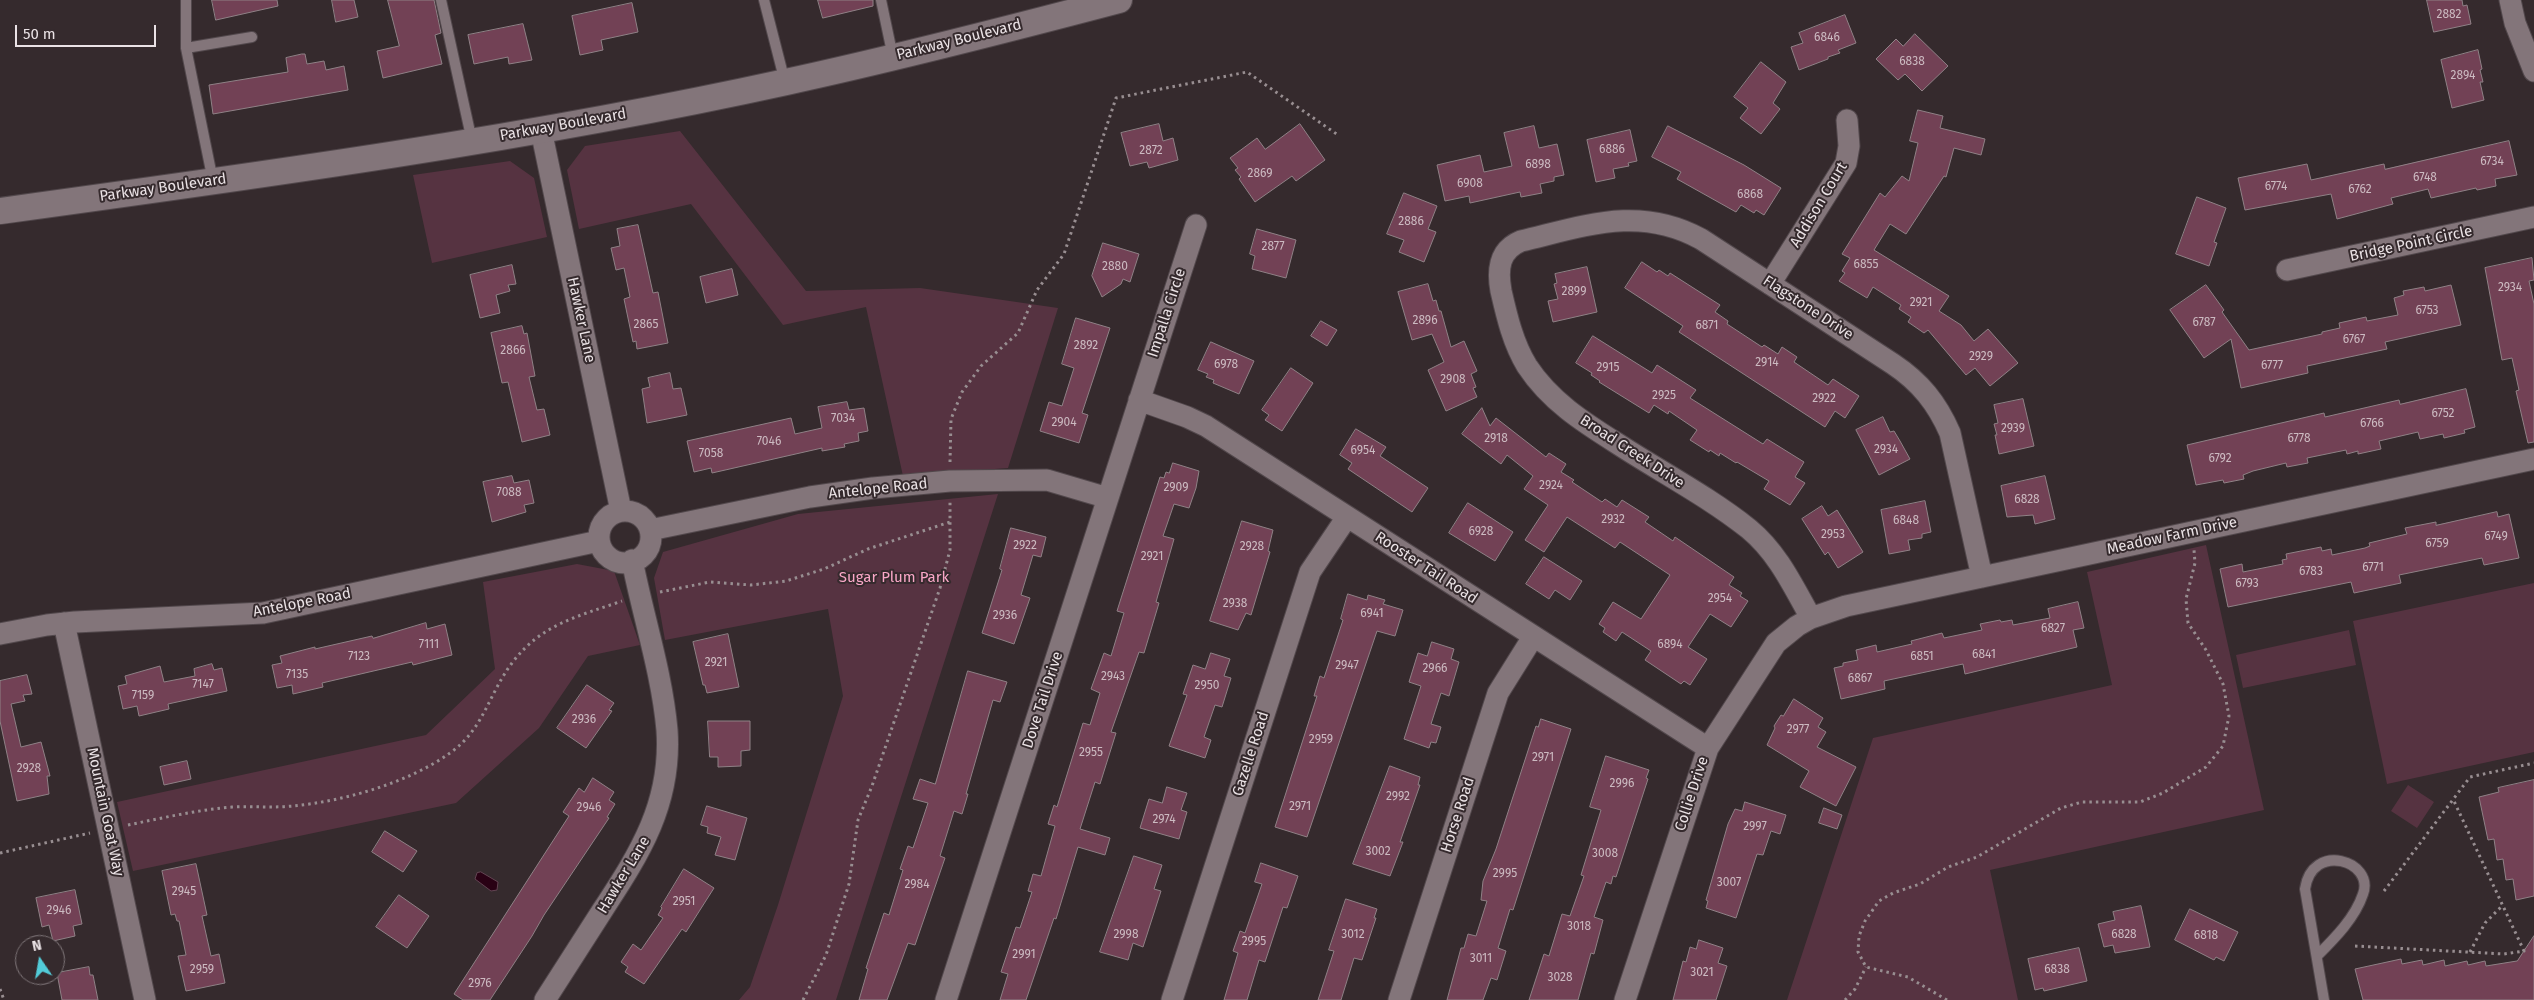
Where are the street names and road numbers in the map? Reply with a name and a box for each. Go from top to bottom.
street label: Parkway Boulevard [895,16,1023,64]
street label: Parkway Boulevard [498,105,628,145]
street label: Addison Court [1787,159,1851,251]
street label: Parkway Boulevard [98,170,228,206]
street label: Bridge Point Circle [2348,222,2474,266]
street label: Impalla Circle [1144,266,1190,360]
street label: Flagstone Drive [1759,272,1857,344]
street label: Hawker Lane [563,276,599,364]
street label: Broad Creek Drive [1576,412,1688,492]
street label: Antelope Road [828,475,928,503]
street label: Meadow Farm Drive [2105,513,2239,559]
street label: Rooster Tail Road [1371,528,1481,608]
street label: Antelope Road [251,585,353,621]
street label: Dove Tail Drive [1019,649,1067,751]
street label: Gazelle Road [1229,710,1273,798]
street label: Mountain Goat Way [83,746,127,878]
street label: Collie Drive [1672,755,1712,833]
street label: Horse Road [1437,775,1479,855]
street label: Hawker Lane [594,833,654,917]

